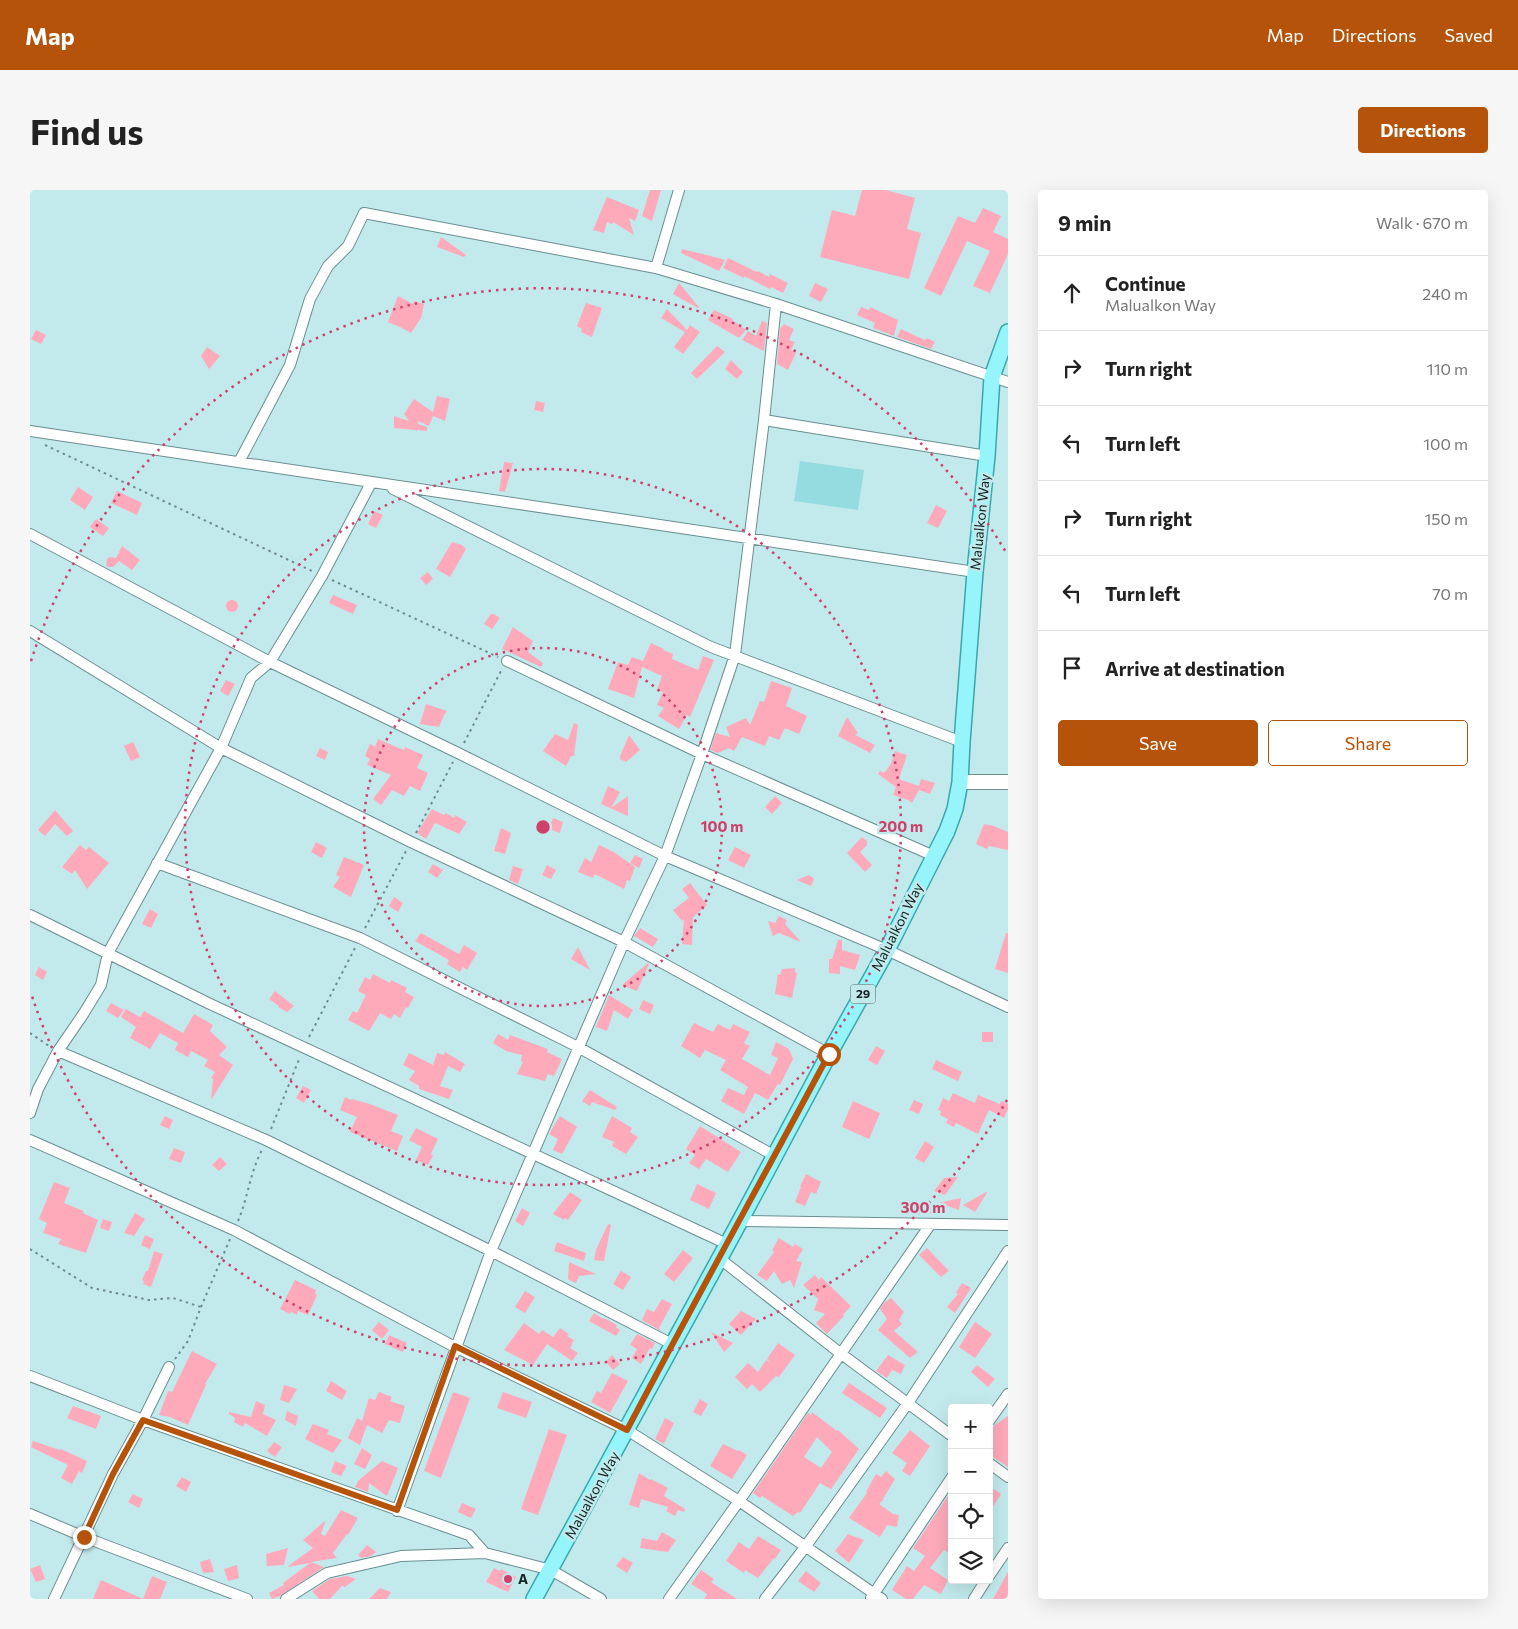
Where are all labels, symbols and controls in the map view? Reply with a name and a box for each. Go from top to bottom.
text: Map [25,21,75,50]
text: Map [1267,24,1304,46]
text: Directions [1332,24,1416,46]
text: Saved [1444,24,1493,46]
button: Directions [1358,107,1488,153]
text: Find us [30,109,144,152]
text: 9 min [1058,210,1111,235]
text: Walk · 670 m [1376,213,1468,232]
text: Continue [1105,272,1185,295]
icon: ahead [1058,279,1086,307]
text: 240 m [1422,284,1468,303]
text: Malualkon Way [1105,295,1216,314]
icon: right [1058,354,1086,382]
text: Turn right [1105,357,1192,380]
text: 110 m [1427,359,1468,378]
icon: left [1058,429,1086,457]
text: Turn left [1105,432,1180,455]
text: 100 m [1423,434,1468,453]
street label: Malualkon Way [966,473,993,571]
icon: right [1058,504,1086,532]
text: Turn right [1105,507,1192,530]
text: 150 m [1425,509,1468,528]
icon: left [1058,579,1086,607]
text: Turn left [1105,582,1180,605]
text: 70 m [1432,584,1468,603]
icon: arrive [1058,654,1086,682]
text: Arrive at destination [1105,657,1285,680]
button: Save [1058,720,1258,766]
button: Share [1268,720,1468,766]
text: 100 m [701,817,743,835]
text: 200 m [879,817,923,835]
centre of rings [534,818,552,836]
street label: Malualkon Way [867,880,926,974]
road number: 29 [850,984,876,1004]
route start [818,1043,841,1066]
text: 300 m [901,1198,945,1216]
map controls [948,1404,993,1584]
button: + [948,1404,993,1449]
street label: Malualkon Way [561,1448,623,1541]
button: − [948,1449,993,1494]
button: locate [948,1494,993,1539]
route end [73,1526,96,1549]
button: layers [948,1539,993,1584]
place label: A [518,1570,528,1587]
marker: A [502,1573,514,1585]

